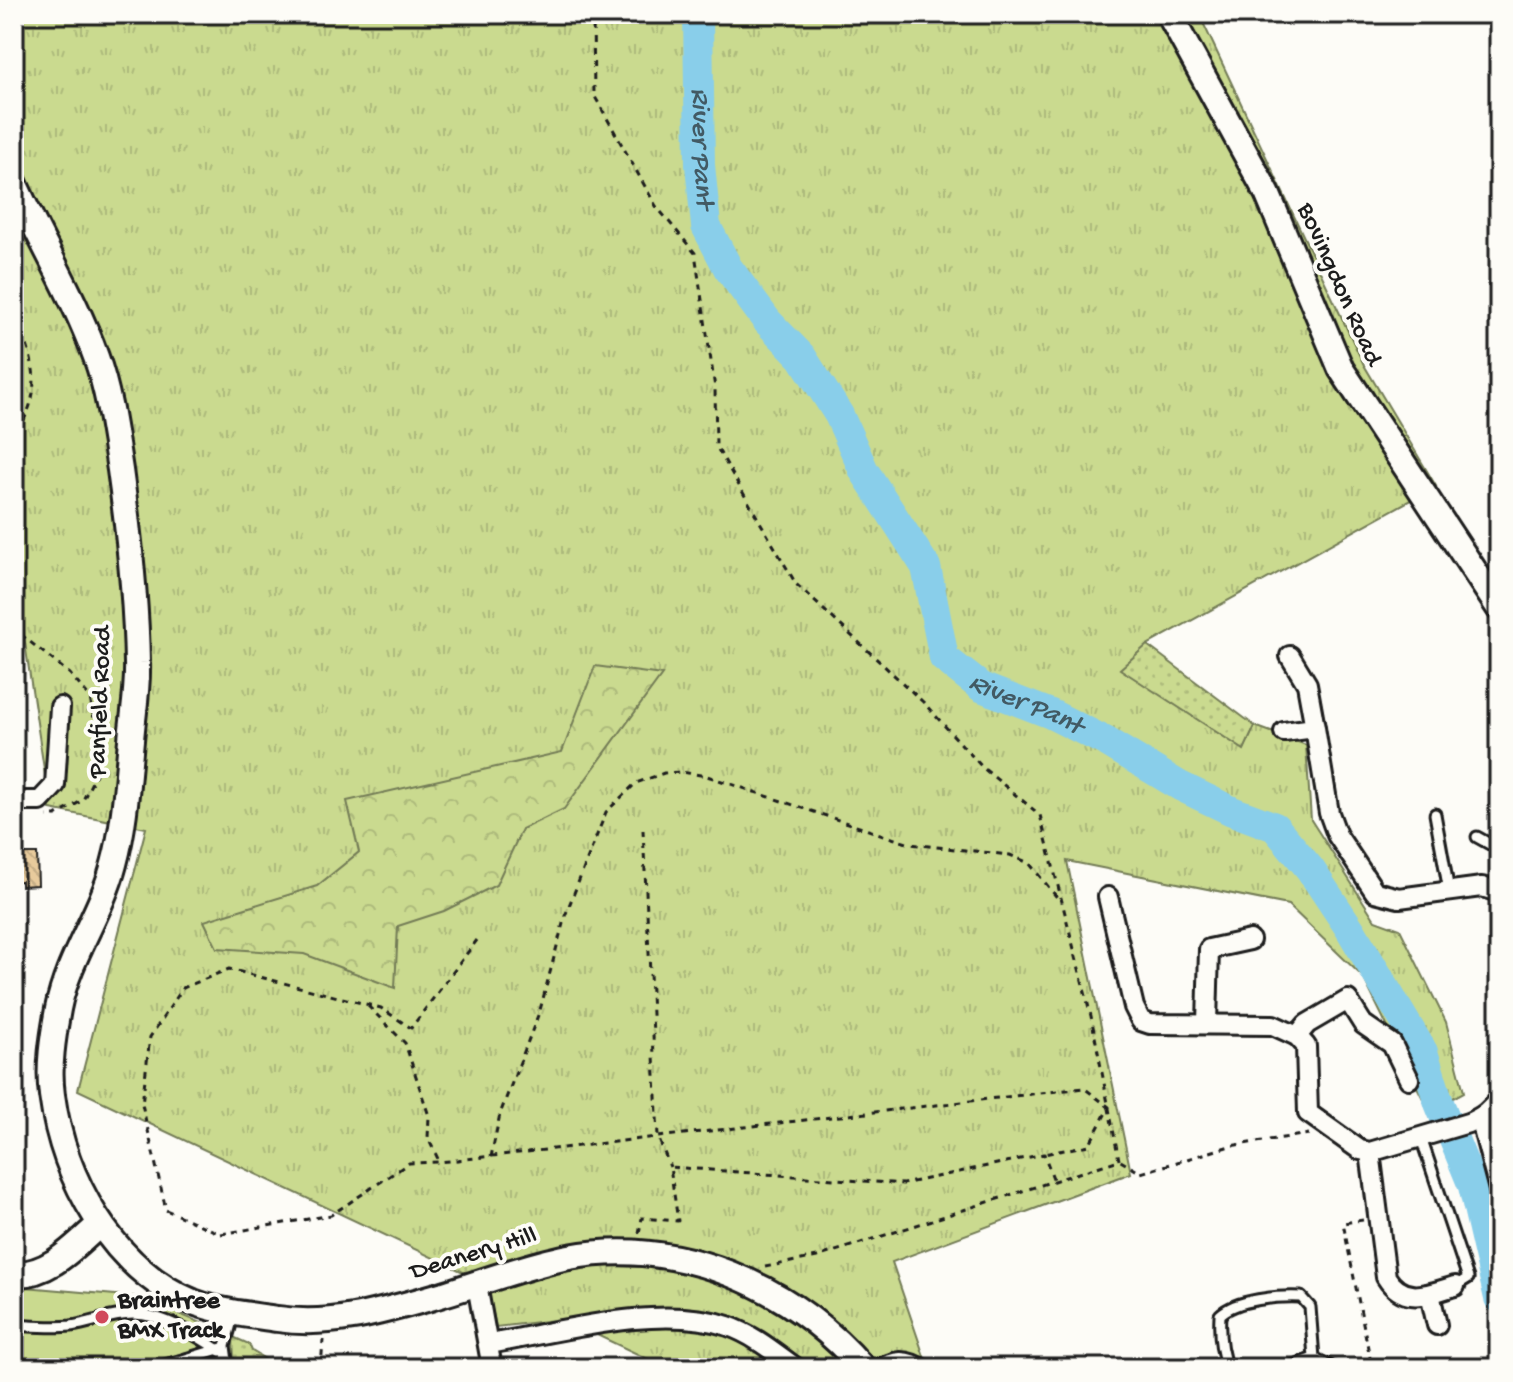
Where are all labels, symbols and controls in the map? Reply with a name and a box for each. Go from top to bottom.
water label: River Pant [682,88,721,214]
street label: Bovingdon Road [1288,198,1388,373]
street label: Panfield Road [84,624,120,780]
water label: River Pant [961,667,1092,746]
street label: Deanery Hill [405,1221,541,1290]
place label: Braintree BMX Track [117,1287,227,1348]
marker: Braintree BMX Track [93,1308,111,1326]

